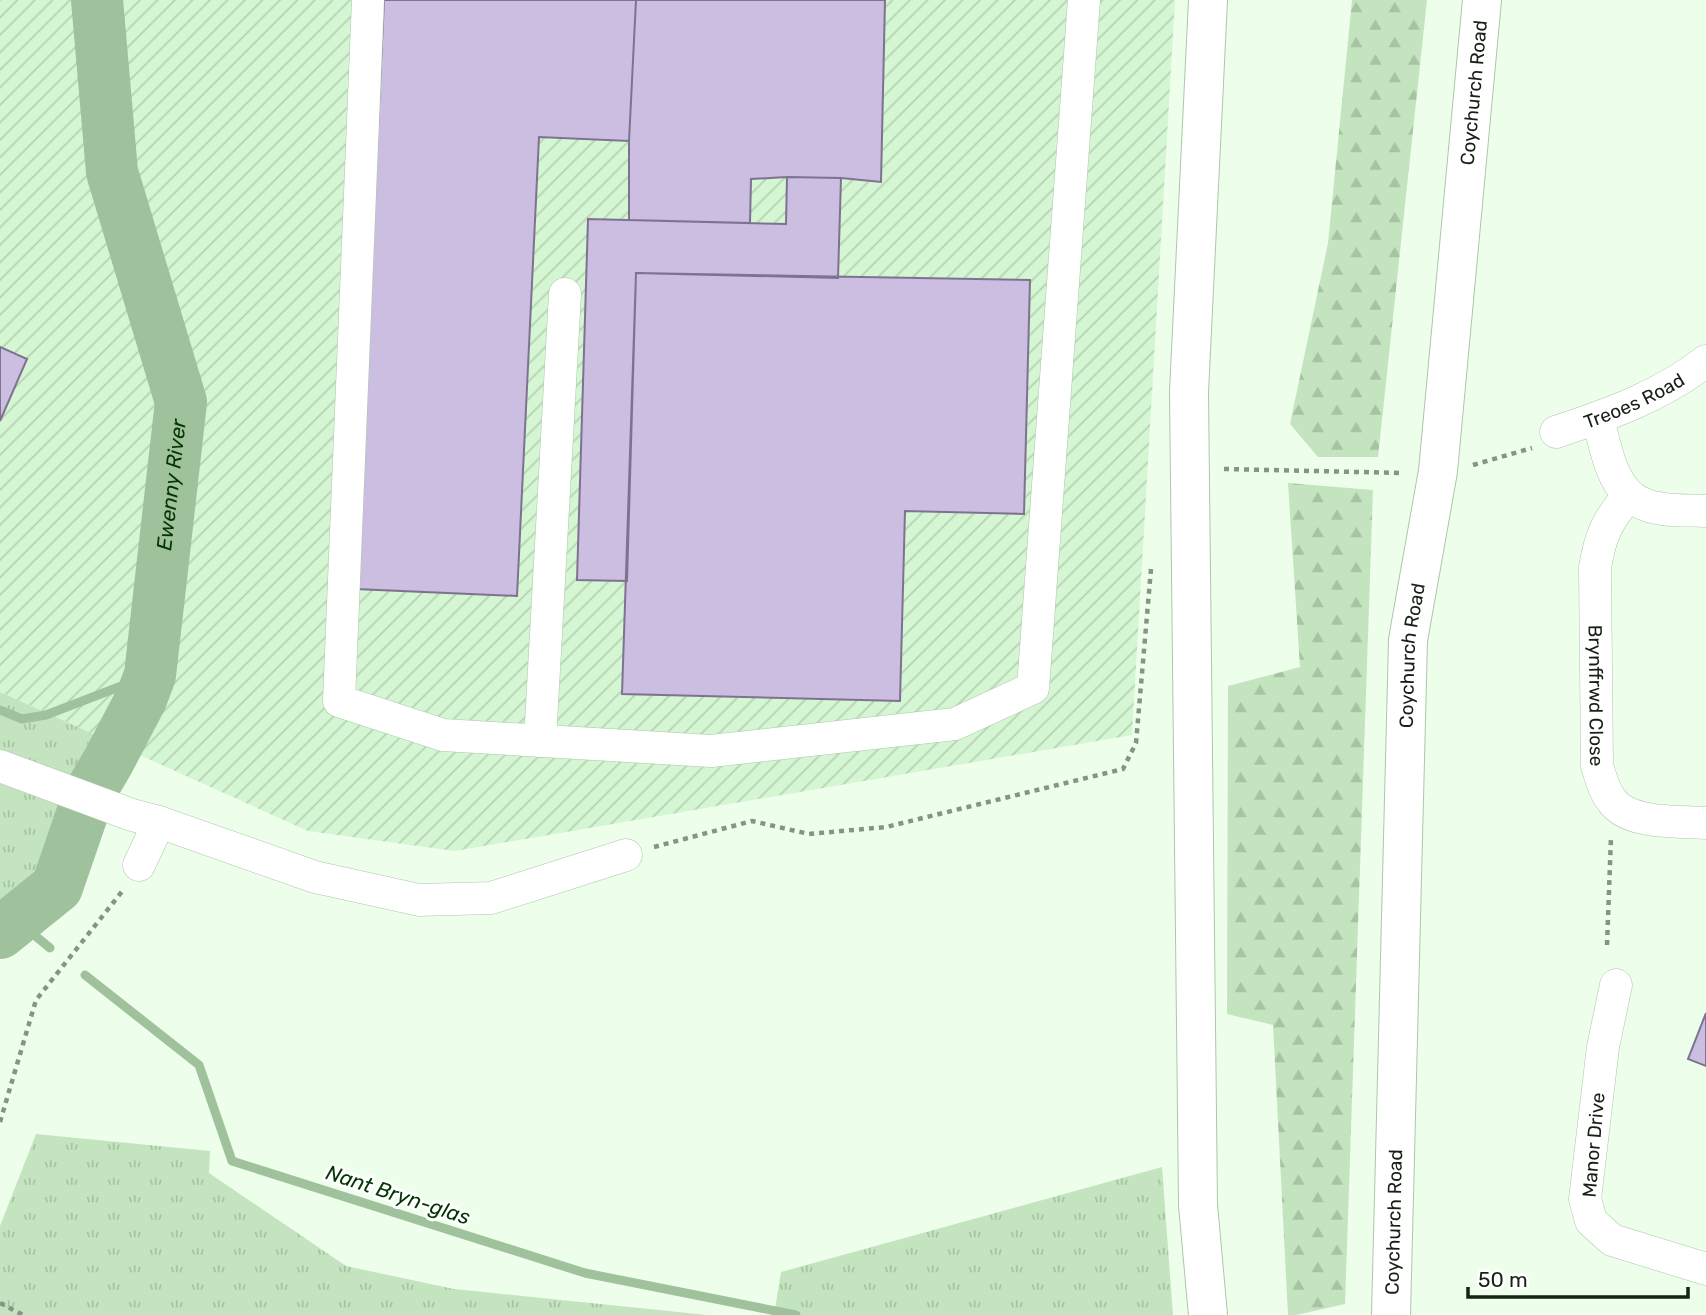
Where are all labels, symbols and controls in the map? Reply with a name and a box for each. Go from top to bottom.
street label: Coychurch Road [1456,19,1492,166]
street label: Treoes Road [1581,368,1689,434]
water label: Ewenny River [151,417,191,552]
street label: Coychurch Road [1395,581,1430,728]
street label: Brynffrwd Close [1584,625,1608,766]
street label: Manor Drive [1577,1092,1610,1198]
street label: Coychurch Road [1381,1149,1407,1295]
water label: Nant Bryn-glas [323,1159,474,1230]
scale bar [1468,1256,1688,1300]
text: 50 m [1478,1267,1528,1292]

